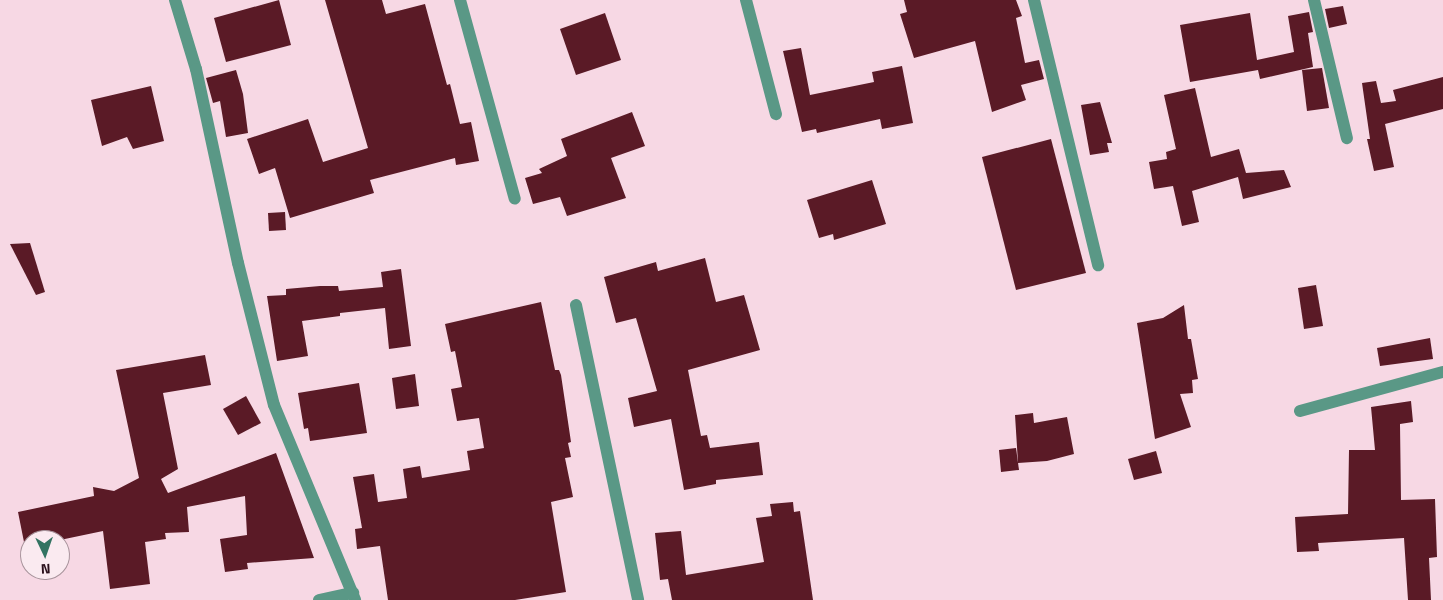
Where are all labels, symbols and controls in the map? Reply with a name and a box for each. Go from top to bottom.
north arrow [20,530,70,580]
text: N [40,559,51,580]

